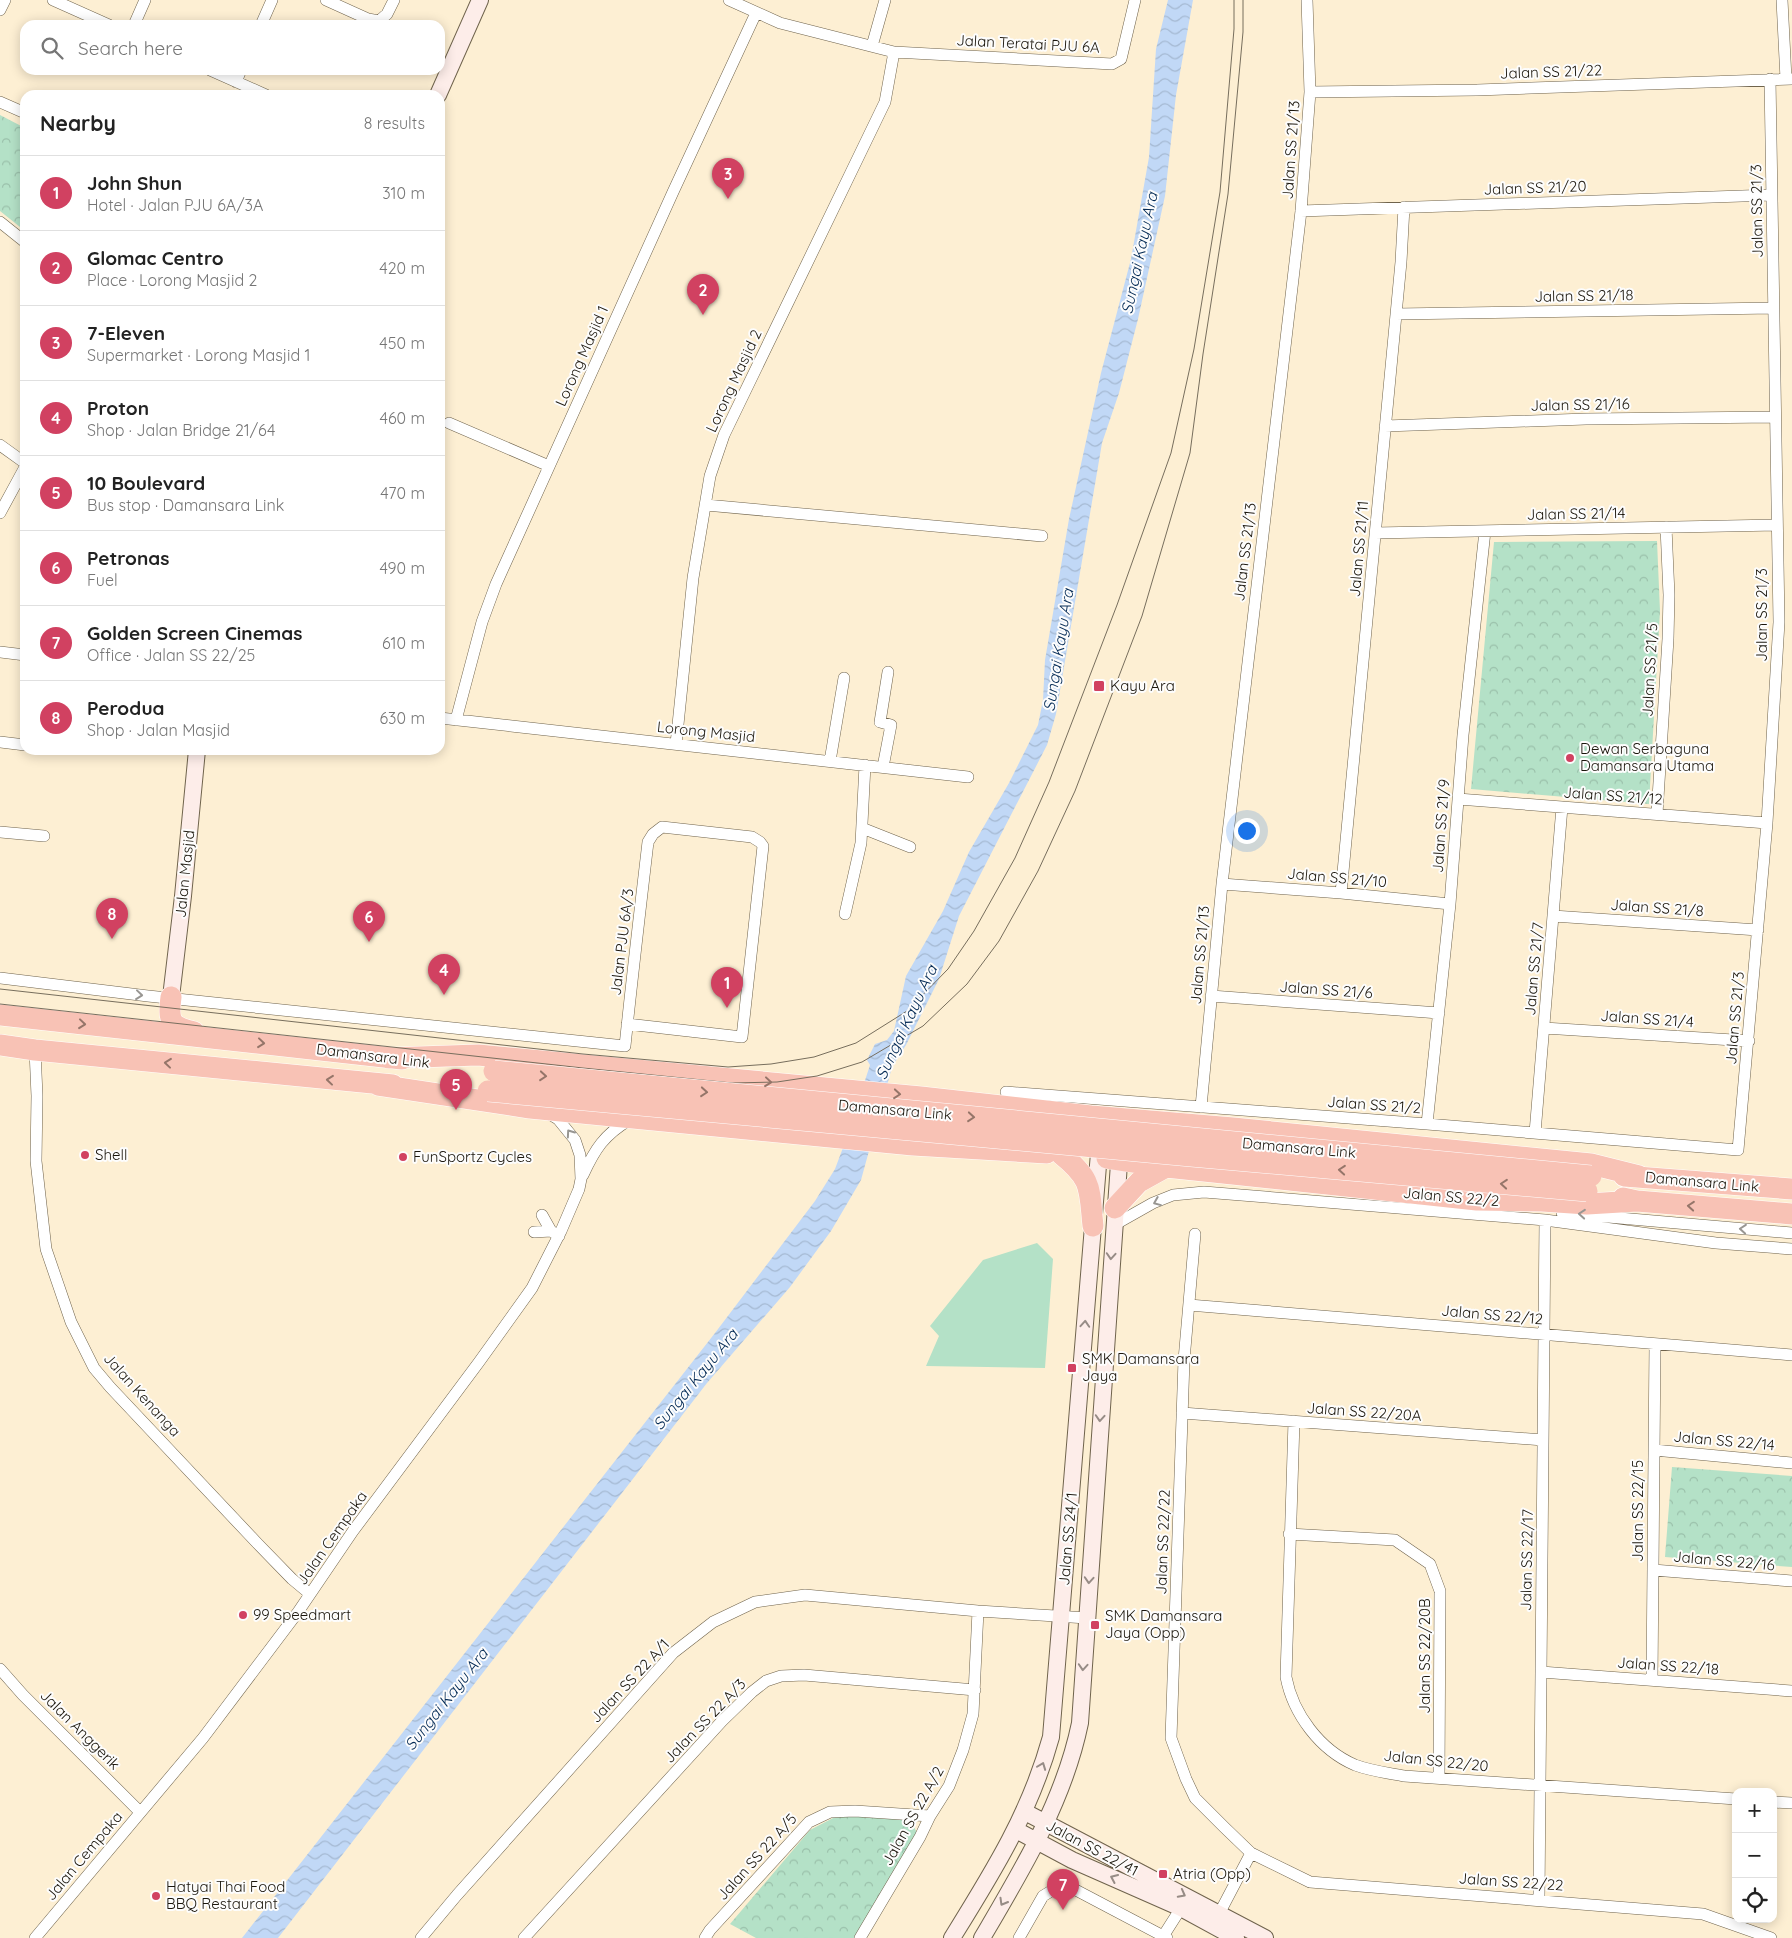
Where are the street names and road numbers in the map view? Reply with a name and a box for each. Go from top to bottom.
street label: Jalan Teratai PJU 6A [956,30,1101,57]
street label: Jalan SS 21/22 [1500,60,1602,83]
street label: Jalan SS 21/13 [1278,100,1303,200]
street label: Jalan SS 21/3 [1746,164,1767,258]
street label: Jalan SS 21/20 [1483,176,1587,199]
street label: Jalan SS 21/18 [1534,285,1634,306]
street label: Lorong Masjid 1 [551,303,612,409]
street label: Lorong Masjid 2 [701,326,766,435]
street label: Jalan SS 21/16 [1530,394,1630,415]
street label: Jalan SS 21/11 [1345,500,1372,598]
street label: Jalan SS 21/13 [1229,501,1260,602]
street label: Jalan SS 21/14 [1526,503,1626,524]
street label: Jalan SS 21/3 [1752,568,1771,662]
street label: Jalan SS 21/5 [1638,623,1661,717]
street label: Lorong Masjid [656,717,756,746]
street label: Jalan SS 21/9 [1428,778,1453,874]
street label: Jalan SS 21/12 [1563,783,1663,808]
street label: Jalan Masjid [170,829,199,919]
street label: Jalan SS 21/10 [1286,864,1388,891]
street label: Jalan PJU 6A/3 [606,887,638,997]
street label: Jalan SS 21/8 [1610,895,1704,920]
street label: Jalan SS 21/13 [1186,905,1213,1005]
street label: Jalan SS 21/7 [1520,921,1547,1016]
street label: Jalan SS 21/3 [1721,970,1748,1065]
street label: Jalan SS 21/6 [1279,977,1373,1002]
street label: Jalan SS 21/4 [1600,1006,1694,1031]
street label: Damansara Link [315,1039,431,1072]
street label: Jalan SS 21/2 [1327,1092,1422,1117]
street label: Damansara Link [837,1095,953,1124]
street label: Damansara Link [1241,1133,1357,1162]
street label: Damansara Link [1644,1167,1760,1196]
street label: Jalan SS 22/2 [1402,1183,1500,1210]
street label: Jalan SS 22/12 [1440,1301,1544,1328]
street label: Jalan Kenanga [100,1349,185,1440]
street label: Jalan SS 22/20A [1306,1398,1422,1425]
street label: Jalan SS 22/14 [1673,1427,1776,1454]
street label: Jalan SS 22/15 [1628,1460,1647,1562]
street label: Jalan Cempaka [292,1487,371,1588]
street label: Jalan SS 22/22 [1151,1489,1174,1595]
street label: Jalan SS 24/1 [1054,1492,1081,1586]
street label: Jalan SS 22/17 [1516,1509,1537,1611]
street label: Jalan SS 22/16 [1672,1547,1776,1574]
street label: Jalan SS 22/20B [1415,1598,1434,1714]
street label: Jalan SS 22 A/1 [586,1635,673,1727]
street label: Jalan SS 22/18 [1616,1652,1720,1679]
street label: Jalan SS 22 A/3 [660,1674,750,1767]
street label: Jalan Anggerik [36,1686,124,1774]
street label: Jalan SS 22/20 [1383,1746,1490,1775]
street label: Jalan SS 22 A/2 [877,1763,948,1869]
street label: Jalan Cempaka [41,1807,126,1904]
street label: Jalan SS 22 A/5 [713,1809,801,1904]
street label: Jalan SS 22/41 [1043,1815,1142,1880]
street label: Jalan SS 22/22 [1458,1868,1564,1895]

